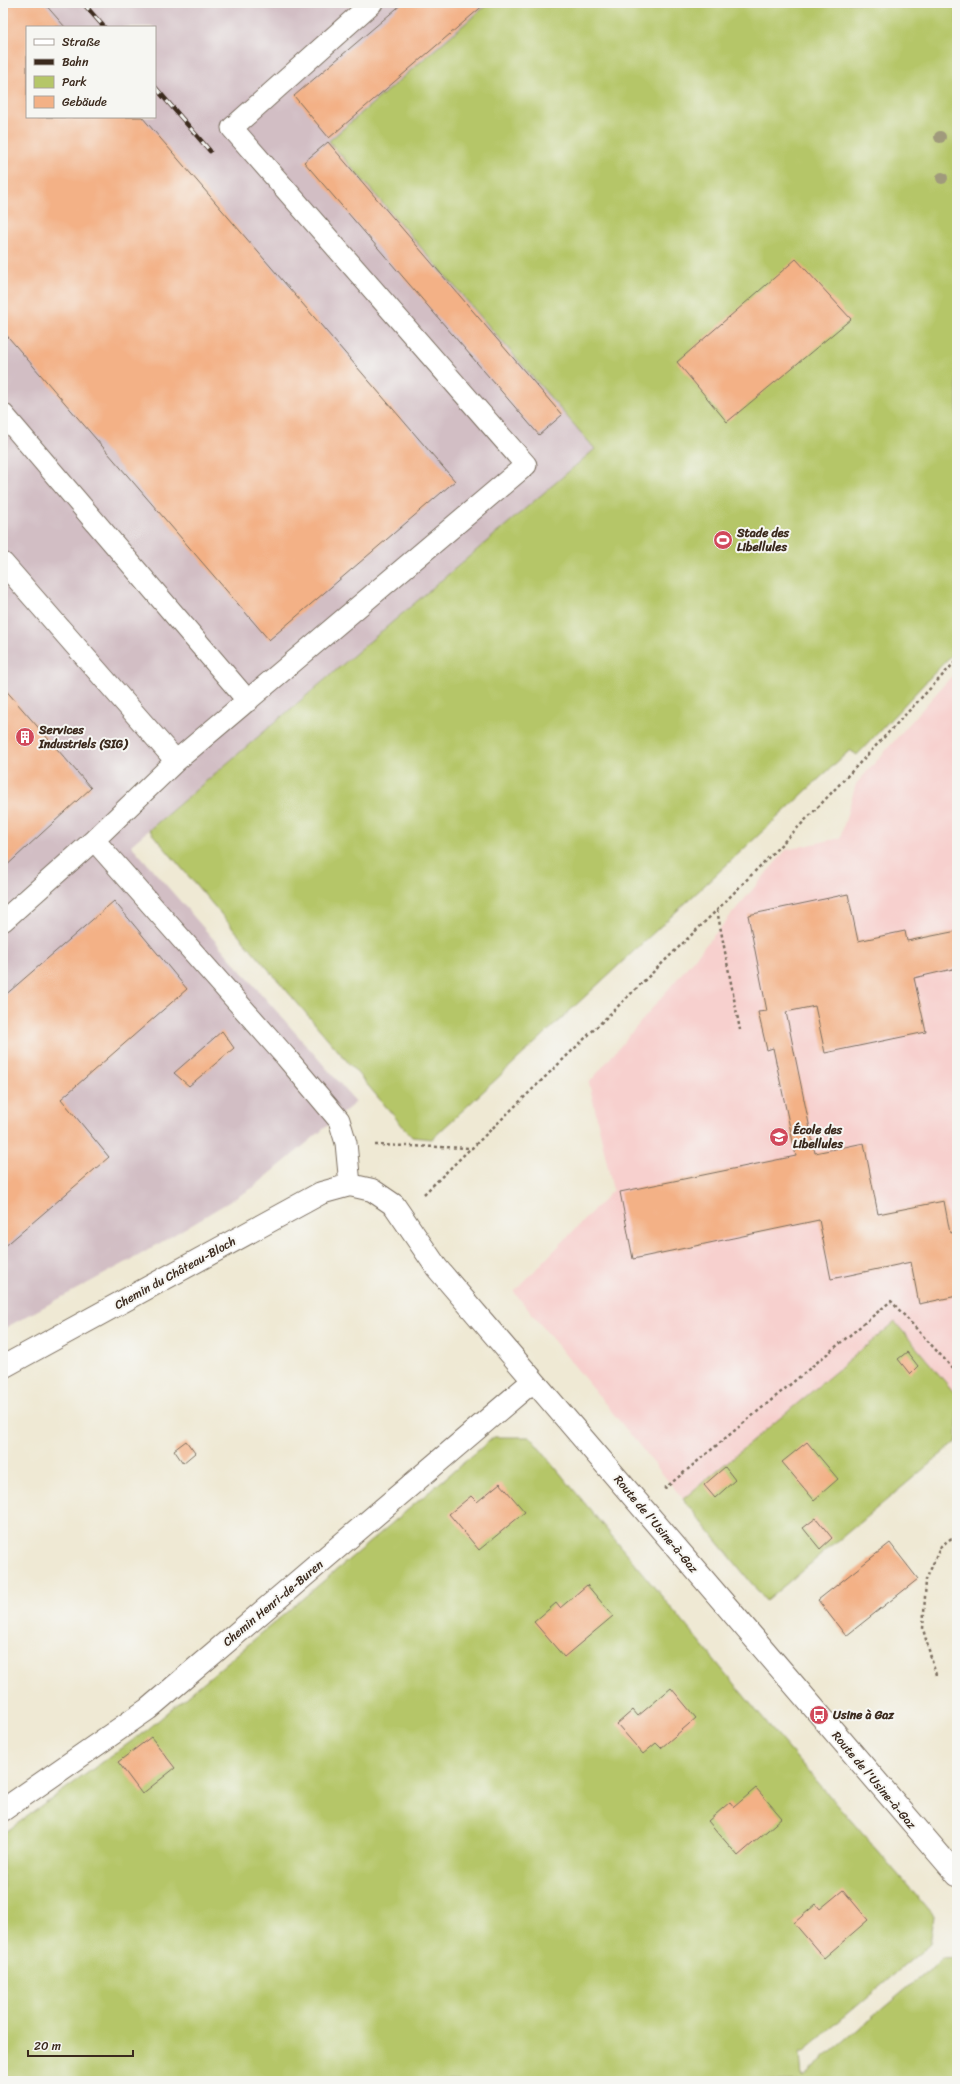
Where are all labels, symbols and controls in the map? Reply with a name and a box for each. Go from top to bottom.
legend [26,26,156,118]
text: Straße [62,31,100,53]
text: Bahn [62,51,89,73]
text: Park [62,71,87,93]
text: Gebäude [62,91,107,113]
place label: Stade des Libellules [736,522,790,558]
sports icon: Stade des Libellules [712,529,734,551]
place label: Services Industriels (SIG) [38,719,128,755]
building icon: Services Industriels (SIG) [14,726,36,748]
place label: École des Libellules [793,1119,843,1155]
school or university icon: École des Libellules [768,1126,790,1148]
street label: Chemin du Château-Bloch [110,1230,240,1316]
street label: Route de l'Usine-à-Gaz [608,1470,704,1578]
street label: Chemin Henri-de-Buren [218,1554,329,1652]
bus stop icon: Usine à Gaz [808,1704,830,1726]
place label: Usine à Gaz [833,1704,895,1726]
street label: Route de l'Usine-à-Gaz [826,1726,922,1834]
scale bar [28,2032,133,2058]
text: 20 m [34,2035,61,2057]

